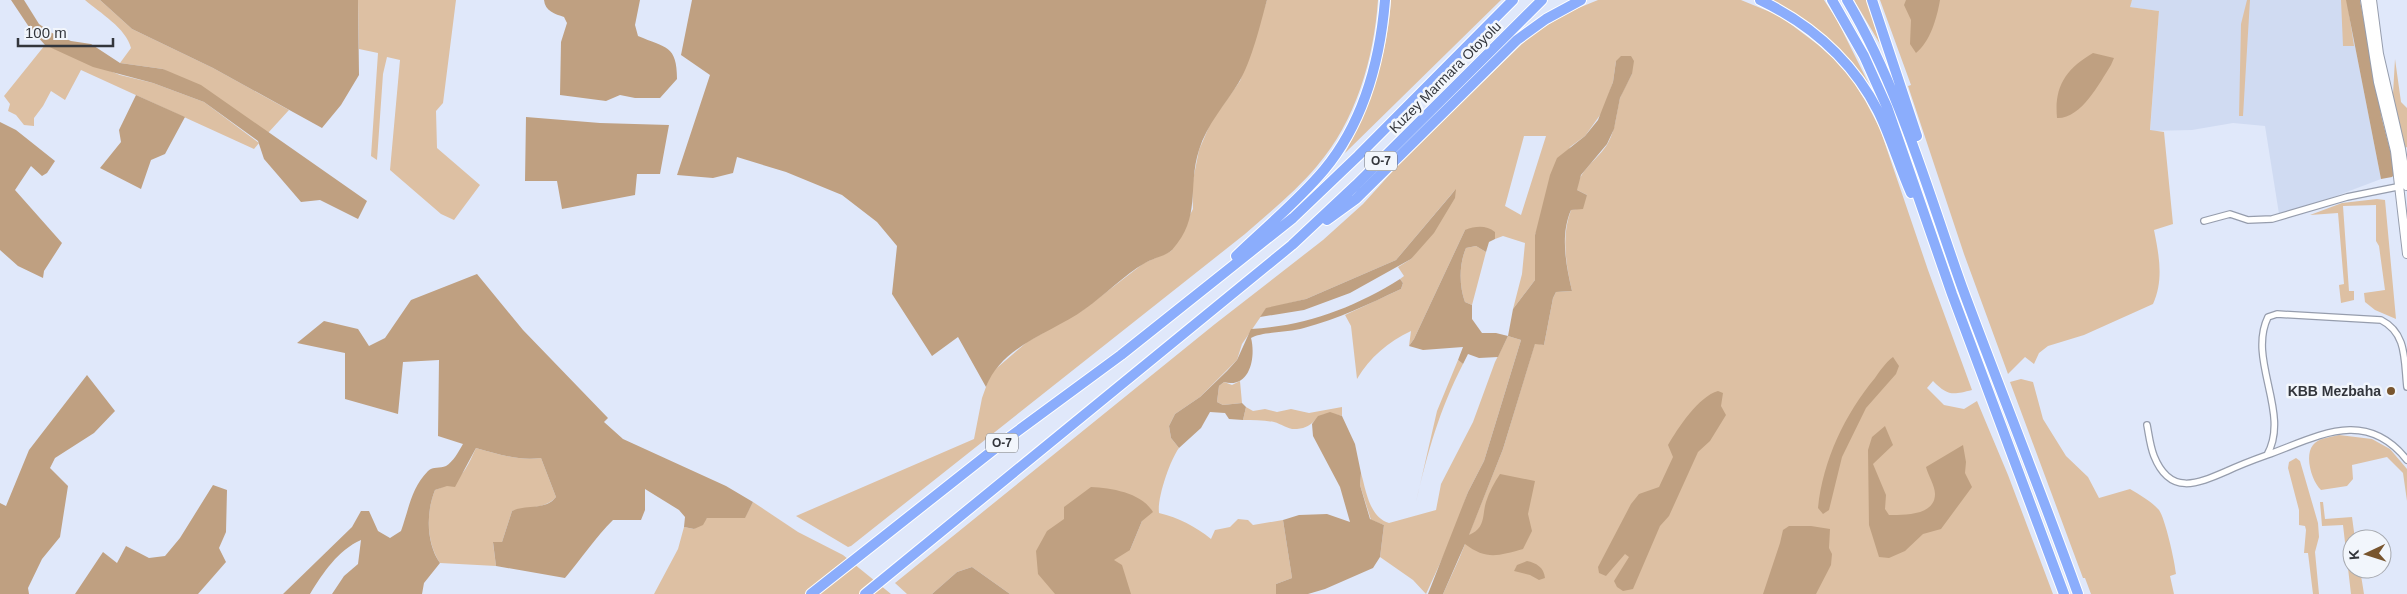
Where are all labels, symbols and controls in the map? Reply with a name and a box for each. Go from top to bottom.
scale bar [18,15,112,47]
street label: Kuzey Marmara Otoyolu [1386,18,1504,136]
text: 100 m [25,24,67,41]
road number: O-7 [1365,152,1397,170]
place label: KBB Mezbaha [2288,383,2381,399]
marker: KBB Mezbaha [2385,385,2397,397]
road number: O-7 [986,433,1018,452]
north arrow [2342,529,2392,579]
text: K [2346,549,2362,561]

